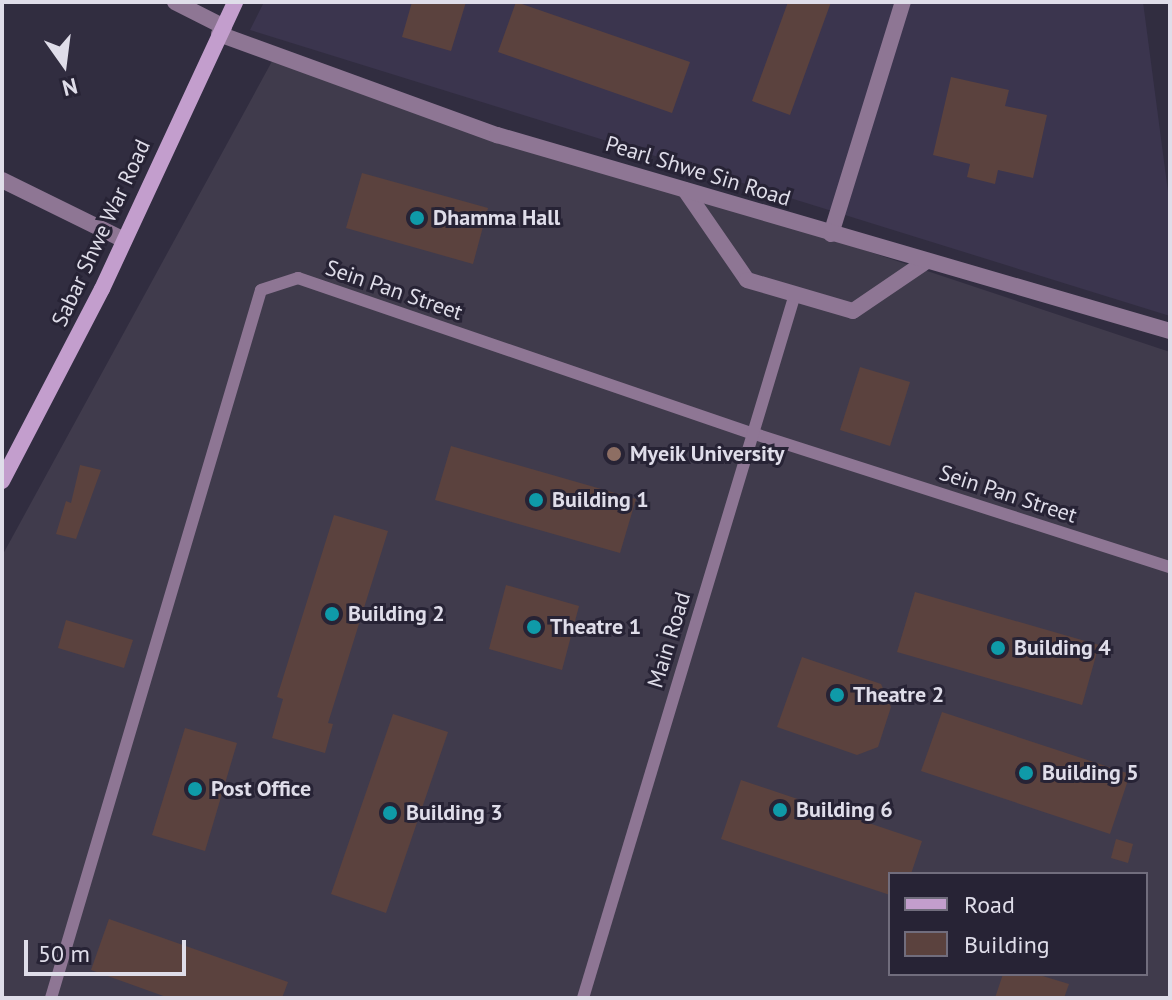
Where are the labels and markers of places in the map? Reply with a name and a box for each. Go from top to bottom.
place label: Dhamma Hall [433,205,560,231]
marker: Dhamma Hall [408,209,426,227]
place label: Myeik University [630,441,785,467]
marker: Myeik University [605,445,623,463]
place label: Building 1 [552,487,649,513]
marker: Building 1 [527,491,545,509]
place label: Building 2 [348,601,445,627]
marker: Building 2 [323,605,341,623]
place label: Theatre 1 [550,614,641,640]
marker: Theatre 1 [525,618,543,636]
place label: Building 4 [1014,635,1111,661]
marker: Building 4 [989,639,1007,657]
place label: Theatre 2 [853,682,944,708]
marker: Theatre 2 [828,686,846,704]
place label: Building 5 [1042,760,1139,786]
marker: Building 5 [1017,764,1035,782]
place label: Post Office [211,776,311,802]
marker: Post Office [186,780,204,798]
place label: Building 6 [796,797,893,823]
place label: Building 3 [406,800,503,826]
marker: Building 6 [771,801,789,819]
marker: Building 3 [381,804,399,822]

